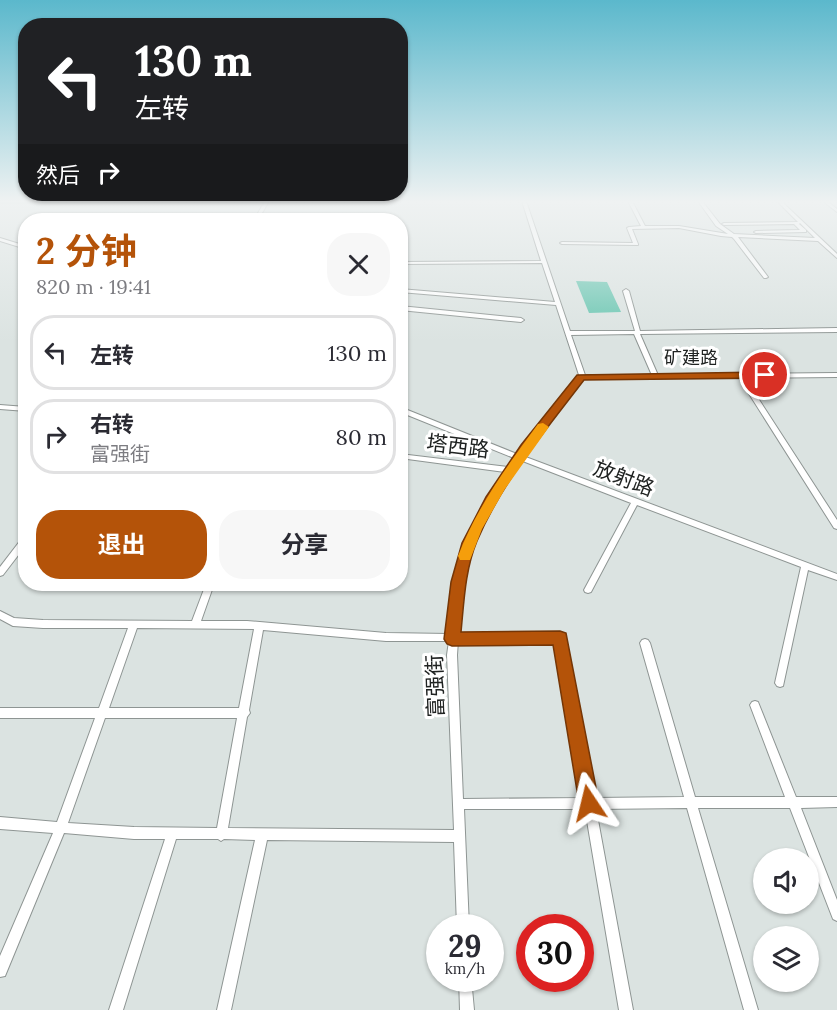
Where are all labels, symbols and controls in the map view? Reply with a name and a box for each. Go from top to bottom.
text: 130 m [135,34,252,88]
icon: left [36,42,114,120]
text: 左转 [135,91,189,125]
icon: right [92,156,125,189]
text: 然后 [36,161,80,189]
text: 2 分钟 [36,228,137,274]
button: close [327,233,390,296]
text: 820 m · 19:41 [36,274,151,299]
icon: left [39,336,72,369]
text: 130 m [328,339,387,367]
text: 左转 [90,341,134,369]
street label: 矿建路 [664,346,718,369]
pin [739,349,790,400]
icon: arrive [748,358,781,391]
text: 右转 [90,410,134,438]
icon: right [39,420,72,453]
text: 80 m [336,423,387,451]
street label: 塔西路 [425,429,491,463]
text: 富强街 [90,441,150,466]
street label: 放射路 [590,454,658,502]
button: 退出 [36,510,207,579]
button: 分享 [219,510,390,579]
street label: 富强街 [420,654,450,718]
position arrow [557,771,621,835]
map controls [753,848,819,992]
button: sound [753,848,819,914]
speed limit sign: 30 [516,914,594,992]
button: layers [753,926,819,992]
text: 29 [448,927,482,965]
text: km/h [445,959,485,978]

